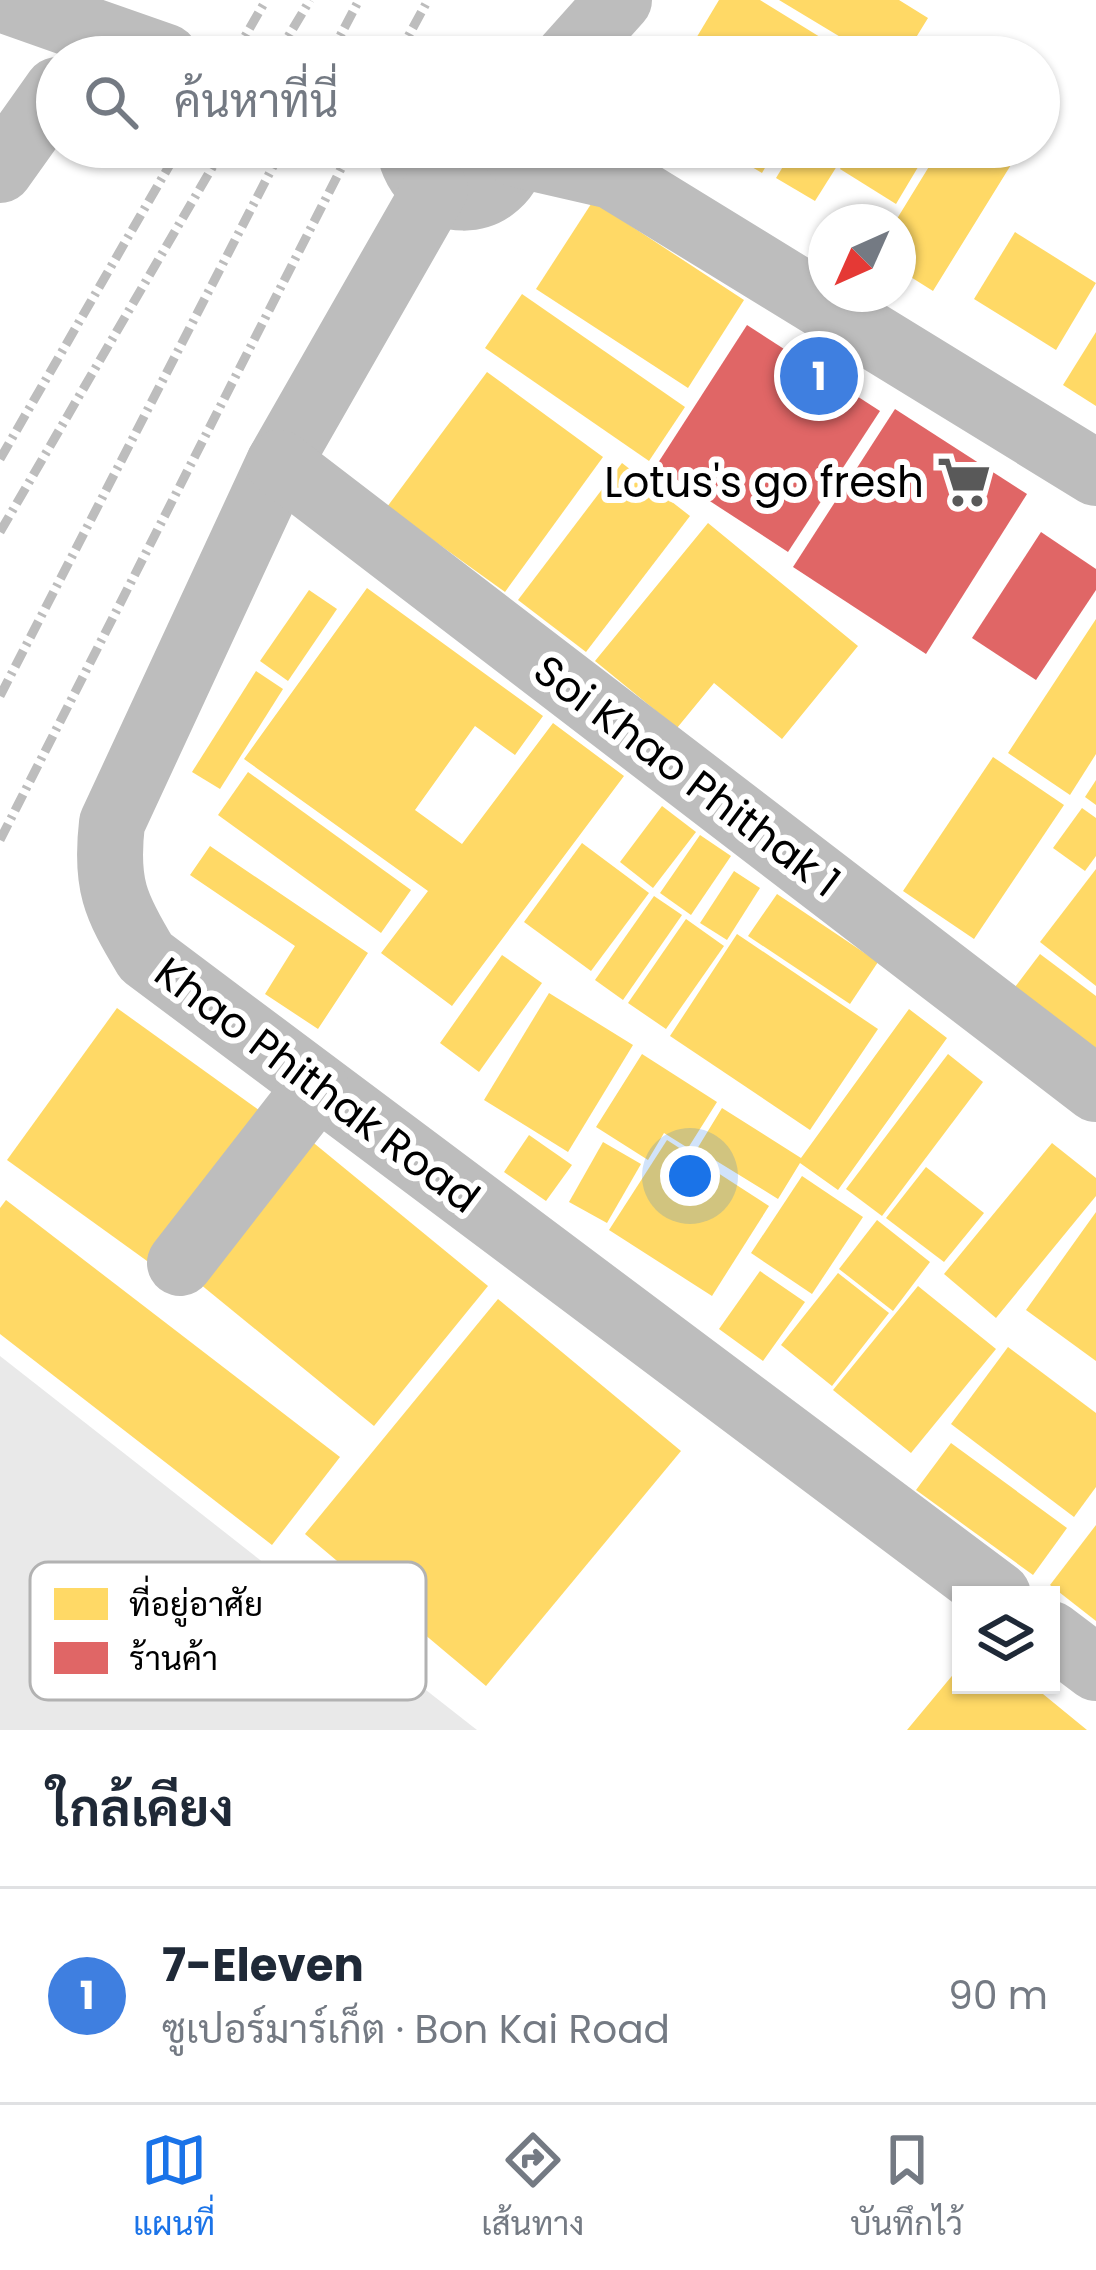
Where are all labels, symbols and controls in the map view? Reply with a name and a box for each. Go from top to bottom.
search box [36,36,1060,168]
icon: search [78,69,144,135]
text: ค้นหาที่นี่ [174,70,338,133]
north arrow [808,204,916,312]
pin: 1 [780,331,858,421]
place label: Lotus's go fresh [604,453,924,512]
supermarket icon: Lotus's go fresh [935,453,993,511]
street label: Soi Khao Phithak 1 [522,641,852,911]
street label: Khao Phithak Road [142,943,492,1227]
your location [660,1146,720,1206]
legend [30,1562,426,1700]
text: ที่อยู่อาศัย [129,1575,263,1628]
map controls [952,1586,1060,1694]
button: layers [952,1586,1060,1694]
text: ร้านค้า [129,1635,218,1682]
text: ใกล้เคียง [48,1772,234,1844]
text: 7-Eleven [162,1934,364,1997]
text: 1 [80,1968,94,2023]
text: 90 m [948,1968,1048,2023]
text: ซูเปอร์มาร์เก็ต · Bon Kai Road [162,2002,670,2057]
tab: แผนที่ [133,2127,215,2249]
tab: เส้นทาง [481,2127,584,2249]
tab: บันทึกไว้ [850,2127,963,2249]

